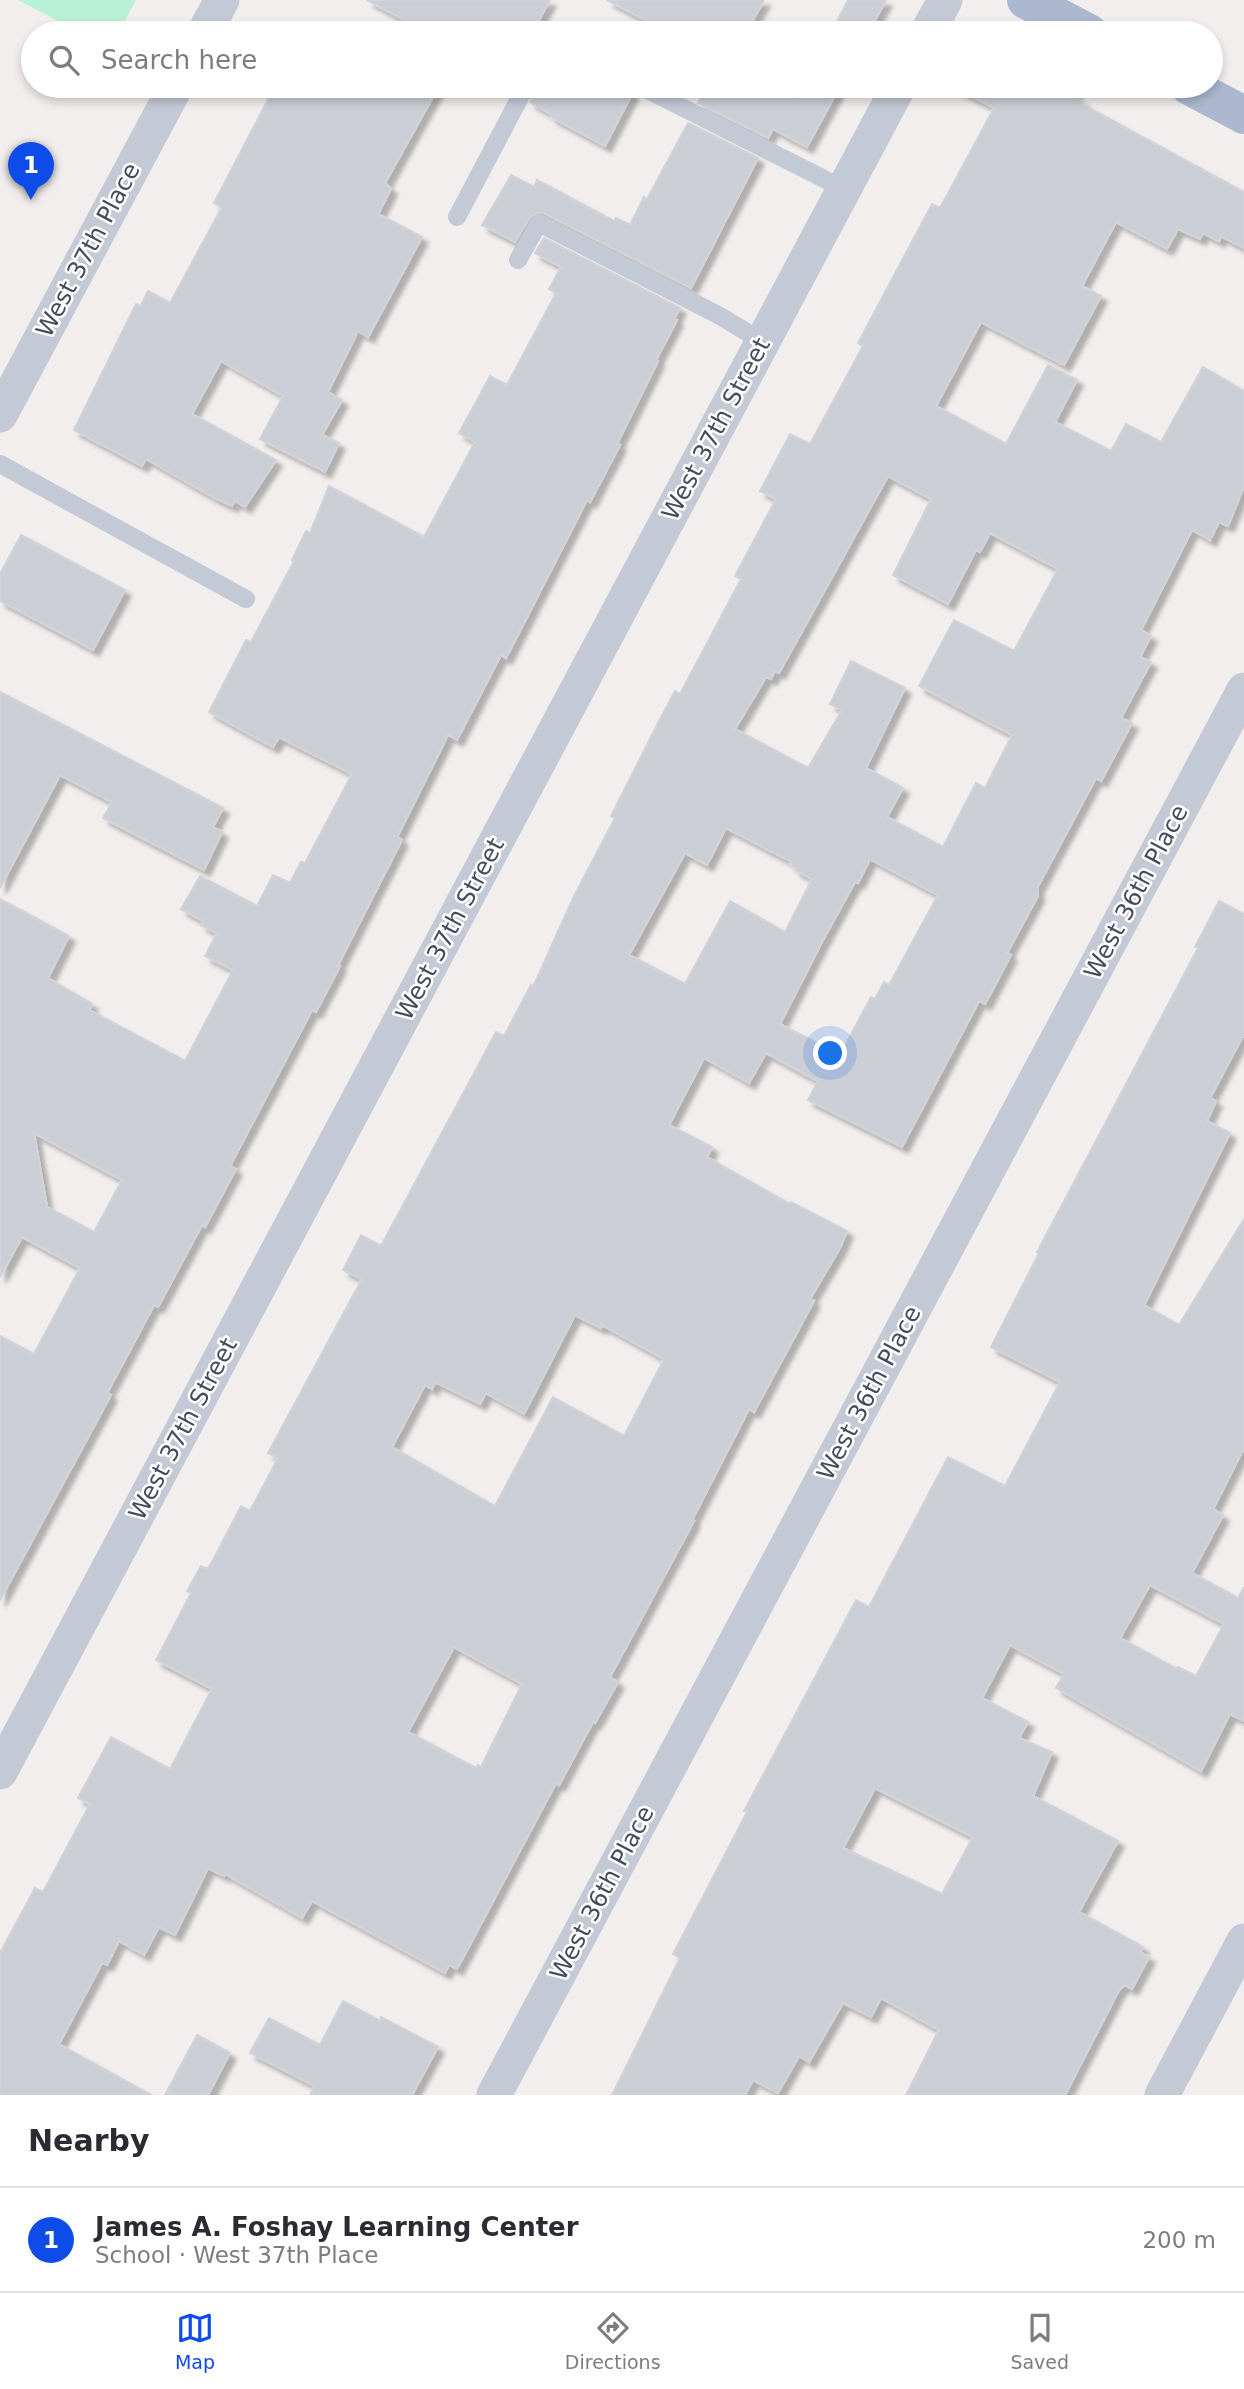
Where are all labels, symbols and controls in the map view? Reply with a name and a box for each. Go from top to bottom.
search box [21,21,1223,98]
icon: search [45,41,83,79]
text: Search here [101,45,257,75]
pin: 1 [8,142,54,200]
street label: West 37th Place [30,158,146,342]
street label: West 37th Street [656,333,776,525]
street label: West 36th Place [1078,800,1194,984]
street label: West 37th Street [390,833,510,1025]
your location [813,1036,847,1070]
street label: West 36th Place [811,1301,927,1485]
street label: West 37th Street [123,1333,243,1525]
street label: West 36th Place [544,1801,660,1985]
text: Nearby [28,2123,150,2158]
text: James A. Foshay Learning Center [95,2212,579,2242]
text: 1 [43,2227,59,2253]
text: 200 m [1142,2227,1216,2253]
text: School · West 37th Place [95,2242,378,2268]
tab: Map [175,2309,215,2373]
tab: Directions [565,2309,661,2373]
tab: Saved [1010,2309,1069,2373]

